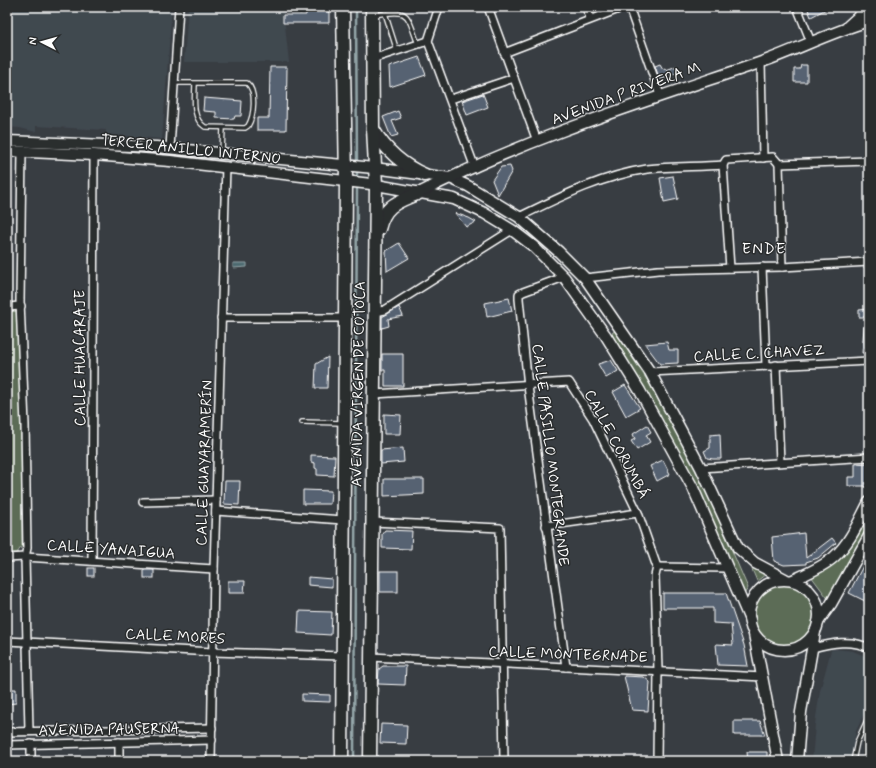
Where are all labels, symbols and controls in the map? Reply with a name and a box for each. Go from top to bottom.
north arrow [22,22,62,62]
text: N [26,37,40,45]
street label: AVENIDA P RIVERA M [549,58,704,130]
street label: TERCER ANILLO INTERNO [100,131,282,169]
district label: ENDE [742,239,786,260]
street label: AVENIDA VIRGEN DE COTOCA [347,281,371,487]
street label: CALLE HUACARAJE [71,290,91,426]
street label: CALLE C. CHAVEZ [693,341,826,367]
street label: CALLE PASILLO MONTEGRANDE [526,343,574,568]
street label: CALLE GUAYARAMERÍN [191,380,218,546]
street label: CALLE CORUMBÁ [579,386,654,503]
street label: CALLE YANAIGUA [46,536,176,564]
street label: CALLE MORES [125,624,226,650]
street label: CALLE MONTEGRNADE [488,642,648,668]
street label: AVENIDA PAUSERNA [38,719,180,741]

